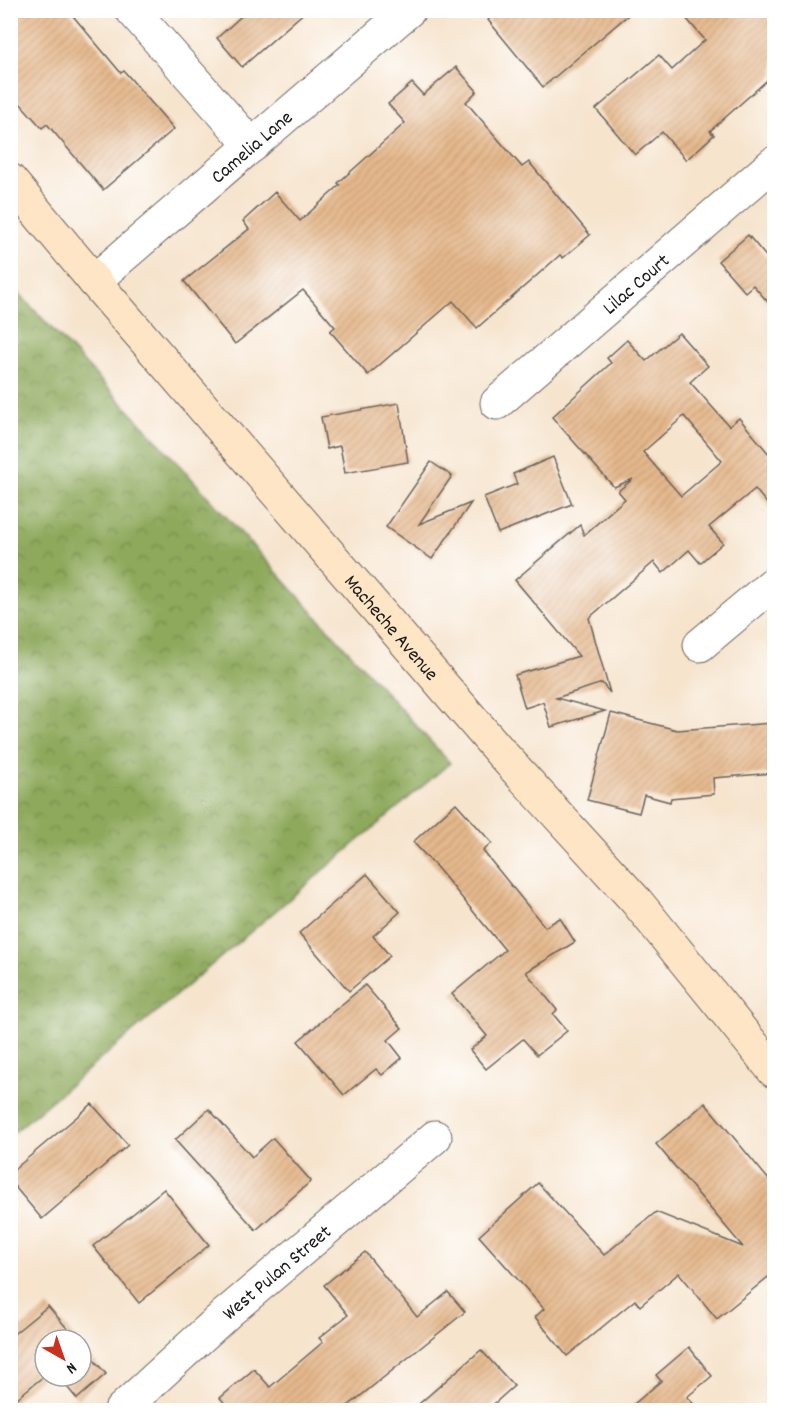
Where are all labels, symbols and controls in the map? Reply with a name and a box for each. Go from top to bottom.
street label: Camelia Lane [206,105,300,191]
street label: Lilac Court [598,248,677,322]
street label: Macheche Avenue [336,569,444,688]
street label: West Pulan Street [217,1219,339,1328]
north arrow [33,1328,93,1388]
text: N [61,1356,81,1379]

